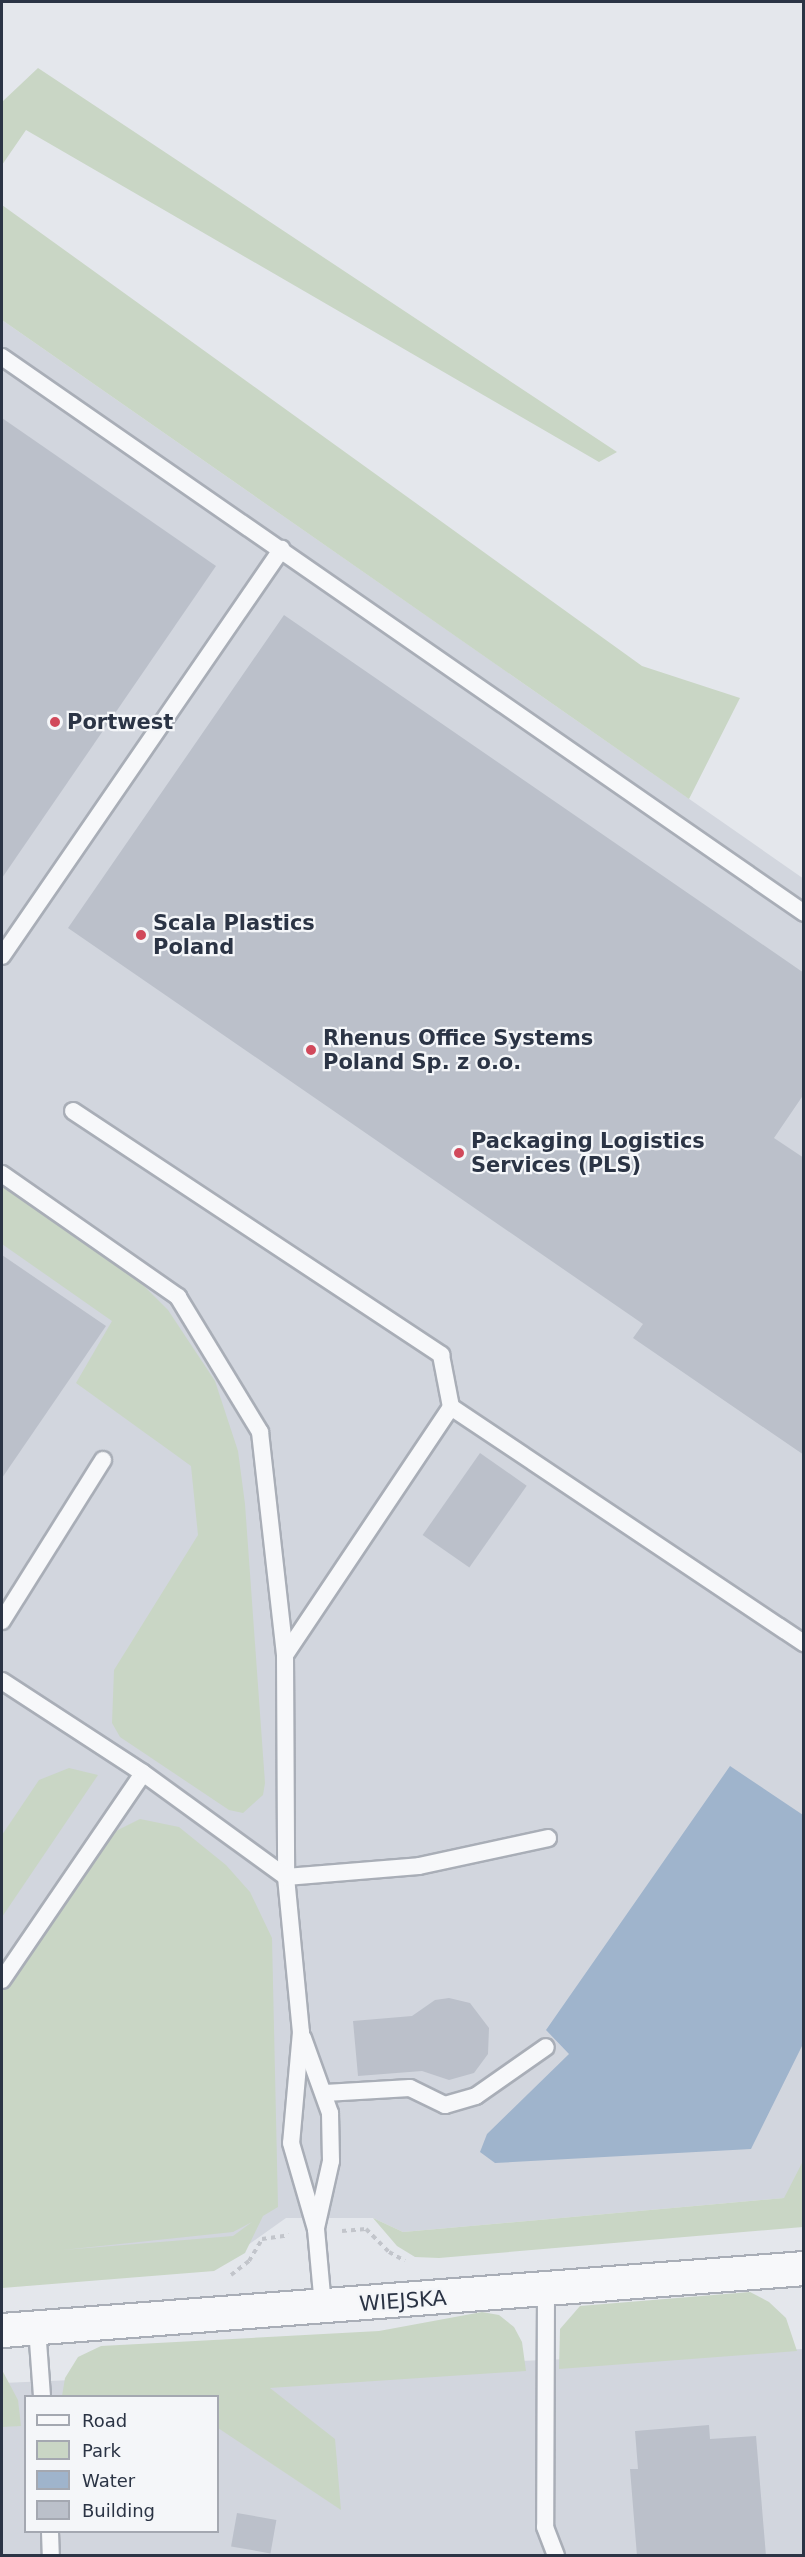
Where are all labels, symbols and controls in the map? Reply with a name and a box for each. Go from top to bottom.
place label: Portwest [67,709,173,735]
marker: Portwest [48,715,62,729]
place label: Scala Plastics Poland [153,910,315,960]
marker: Scala Plastics Poland [134,928,148,942]
place label: Rhenus Office Systems Poland Sp. z o.o. [323,1025,593,1075]
marker: Rhenus Office Systems Poland Sp. z o.o. [304,1043,318,1057]
place label: Packaging Logistics Services (PLS) [471,1128,705,1178]
marker: Packaging Logistics Services (PLS) [452,1146,466,1160]
street label: WIEJSKA [358,2285,448,2317]
legend [24,2395,219,2533]
text: Road [82,2410,127,2431]
text: Park [82,2440,121,2461]
text: Water [82,2470,135,2491]
text: Building [82,2500,155,2521]

